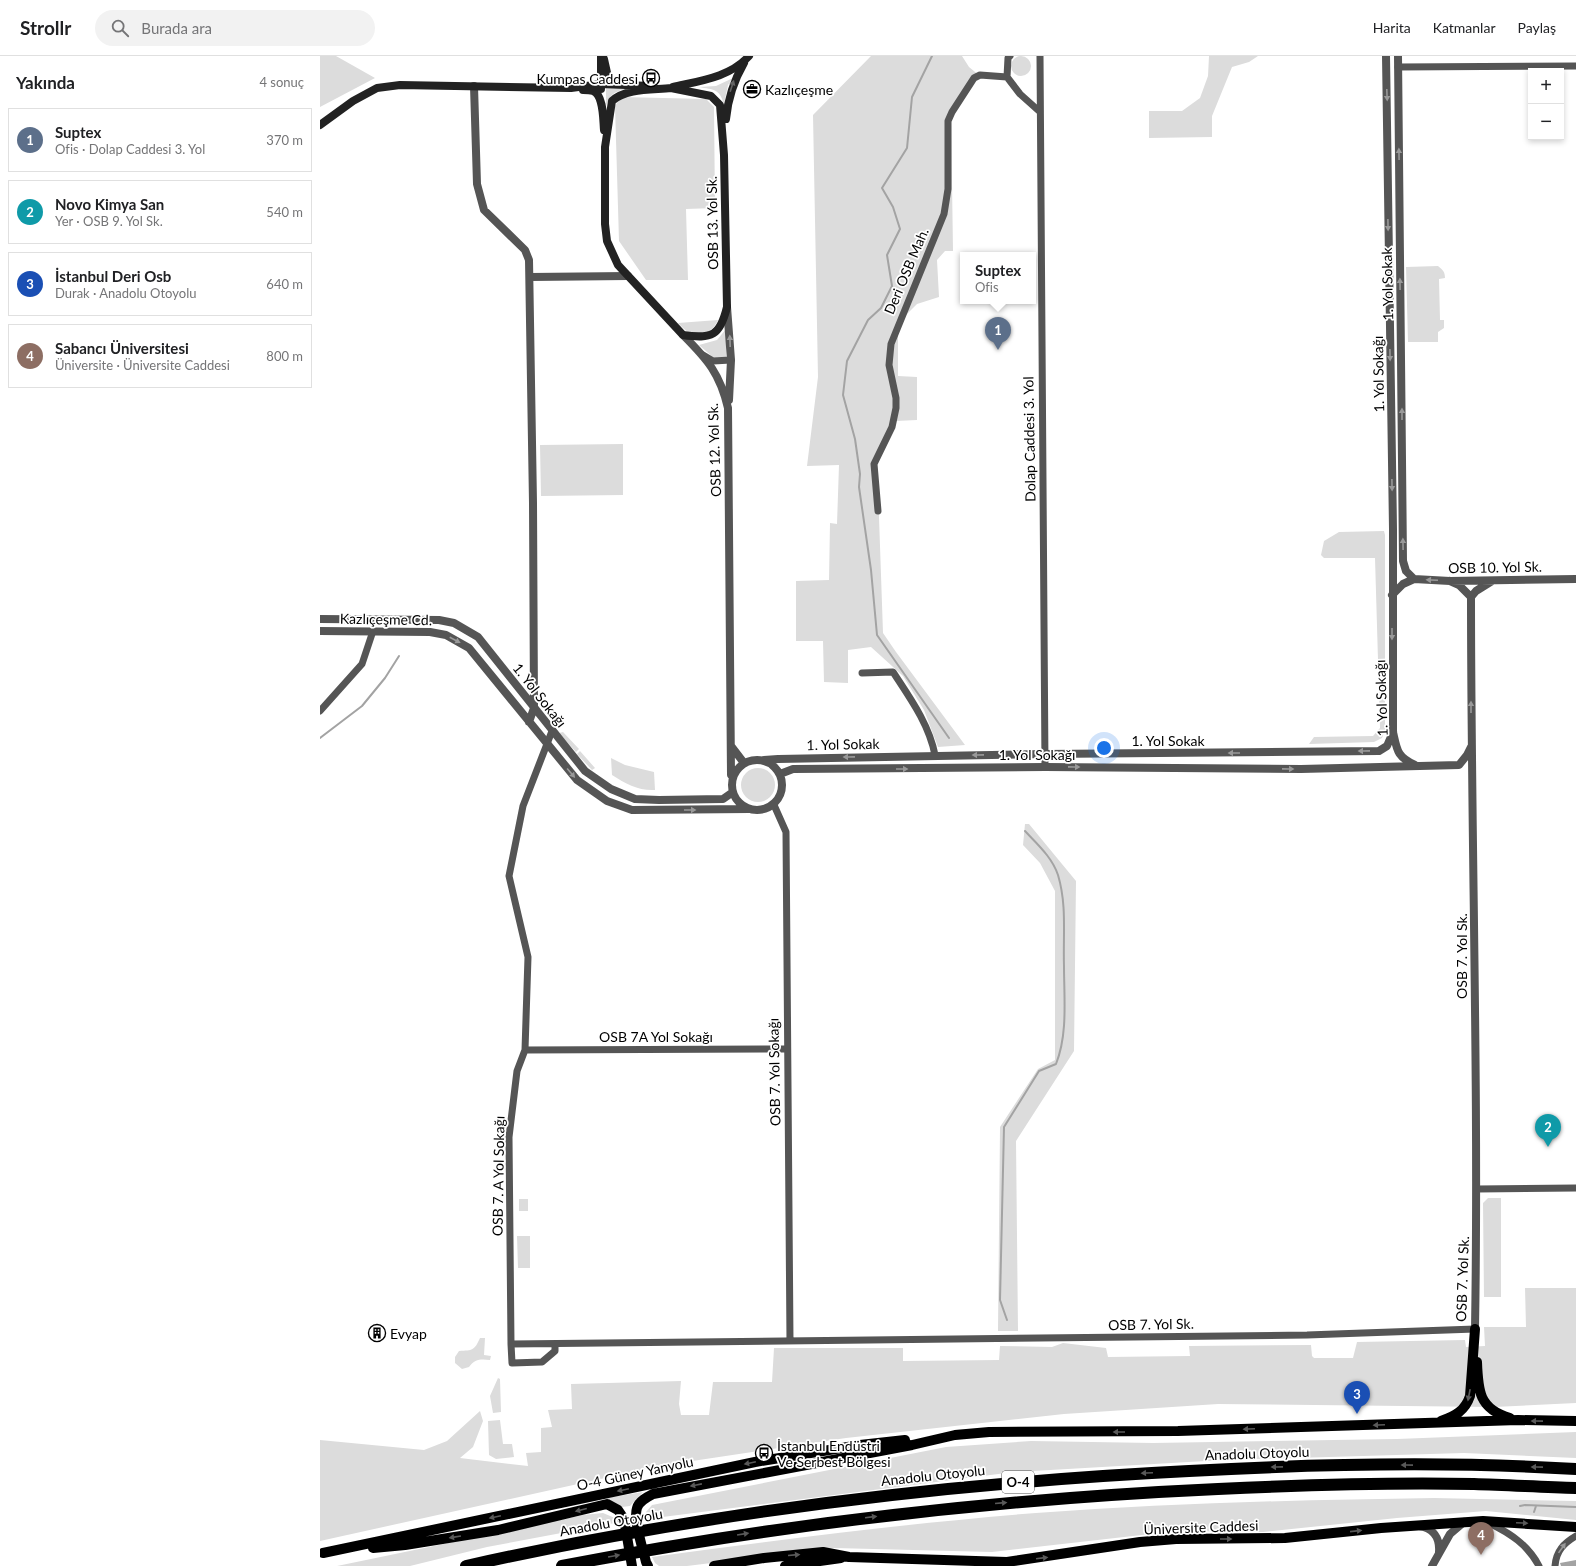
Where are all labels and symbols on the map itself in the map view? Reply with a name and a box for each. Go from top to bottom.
bus stop icon: Kumpas Caddesi [641,68,661,88]
place label: Kumpas Caddesi [537,70,638,87]
office icon: Kazlıçeşme [742,79,762,99]
one-way arrow [729,80,735,92]
place label: Kazlıçeşme [765,81,833,98]
one-way arrow [1384,89,1390,102]
one-way arrow [1396,147,1402,160]
street label: OSB 13. Yol Sk. [703,176,721,270]
one-way arrow [1385,219,1391,232]
street label: Deri OSB Mah. [880,225,932,317]
street label: 1. Yol Sokak [1378,246,1396,321]
one-way arrow [1397,277,1403,290]
pin: 1 [985,317,1011,350]
one-way arrow [727,334,733,347]
street label: 1. Yol Sokağı [1369,336,1387,412]
one-way arrow [1387,349,1394,361]
street label: Dolap Caddesi 3. Yol [1019,376,1039,502]
street label: OSB 12. Yol Sk. [704,403,724,497]
one-way arrow [1399,407,1405,420]
one-way arrow [1389,479,1396,491]
one-way arrow [1400,537,1406,550]
street label: OSB 10. Yol Sk. [1448,558,1542,576]
one-way arrow [1425,577,1438,583]
street label: Kazlıçeşme Cd. [340,610,432,628]
one-way arrow [1389,628,1395,641]
one-way arrow [449,637,461,644]
street label: 1. Yol Sokağı [1371,659,1391,737]
street label: 1. Yol Sokağı [510,660,570,730]
one-way arrow [1468,700,1474,713]
street label: 1. Yol Sokak [1131,732,1205,749]
street label: 1. Yol Sokak [806,735,881,753]
your location [1094,738,1114,758]
street label: 1. Yol Sokağı [999,746,1075,763]
one-way arrow [1357,748,1370,754]
one-way arrow [1227,750,1240,756]
one-way arrow [971,752,984,758]
one-way arrow [842,754,855,760]
one-way arrow [1068,764,1081,770]
one-way arrow [896,765,908,772]
one-way arrow [1282,766,1295,772]
one-way arrow [567,767,576,778]
one-way arrow [684,807,697,813]
street label: OSB 7. Yol Sk. [1453,913,1470,999]
street label: OSB 7. Yol Sokağı [765,1018,783,1126]
street label: OSB 7A Yol Sokağı [599,1028,713,1045]
pin: 2 [1535,1114,1561,1147]
street label: OSB 7. A Yol Sokağı [488,1116,508,1236]
street label: OSB 7. Yol Sk. [1452,1236,1472,1322]
street label: OSB 7. Yol Sk. [1108,1315,1194,1333]
building icon: Evyap [367,1323,387,1343]
place label: Evyap [390,1325,427,1342]
pin: 3 [1344,1381,1370,1414]
one-way arrow [1465,1389,1471,1401]
one-way arrow [1531,1417,1543,1424]
one-way arrow [1373,1422,1385,1429]
one-way arrow [1242,1426,1255,1432]
one-way arrow [1113,1428,1125,1435]
place label: İstanbul Endüstri Ve Serbest Bölgesi [777,1437,891,1470]
bus stop icon: İstanbul Endüstri Ve Serbest Bölgesi [754,1443,774,1463]
street label: Anadolu Otoyolu [1204,1443,1310,1463]
street label: O-4 Güney Yanyolu [575,1452,695,1494]
one-way arrow [744,1461,756,1467]
street label: Anadolu Otoyolu [880,1461,986,1489]
one-way arrow [1400,1462,1413,1468]
one-way arrow [1270,1464,1283,1470]
one-way arrow [1530,1464,1543,1470]
one-way arrow [1141,1469,1153,1476]
road number: O-4 [1002,1471,1034,1493]
one-way arrow [690,1482,703,1488]
one-way arrow [616,1488,629,1494]
one-way arrow [995,1499,1007,1506]
street label: Anadolu Otoyolu [558,1505,664,1539]
one-way arrow [575,1507,588,1513]
one-way arrow [489,1514,501,1520]
one-way arrow [865,1514,877,1520]
street label: Üniversite Caddesi [1143,1516,1259,1538]
one-way arrow [1516,1520,1528,1527]
pin: 4 [1468,1522,1494,1555]
one-way arrow [1350,1527,1362,1534]
one-way arrow [737,1531,749,1537]
one-way arrow [448,1534,461,1540]
one-way arrow [1220,1536,1233,1542]
one-way arrow [1558,1543,1565,1554]
one-way arrow [788,1551,800,1558]
one-way arrow [608,1553,621,1559]
one-way arrow [1036,1555,1048,1561]

